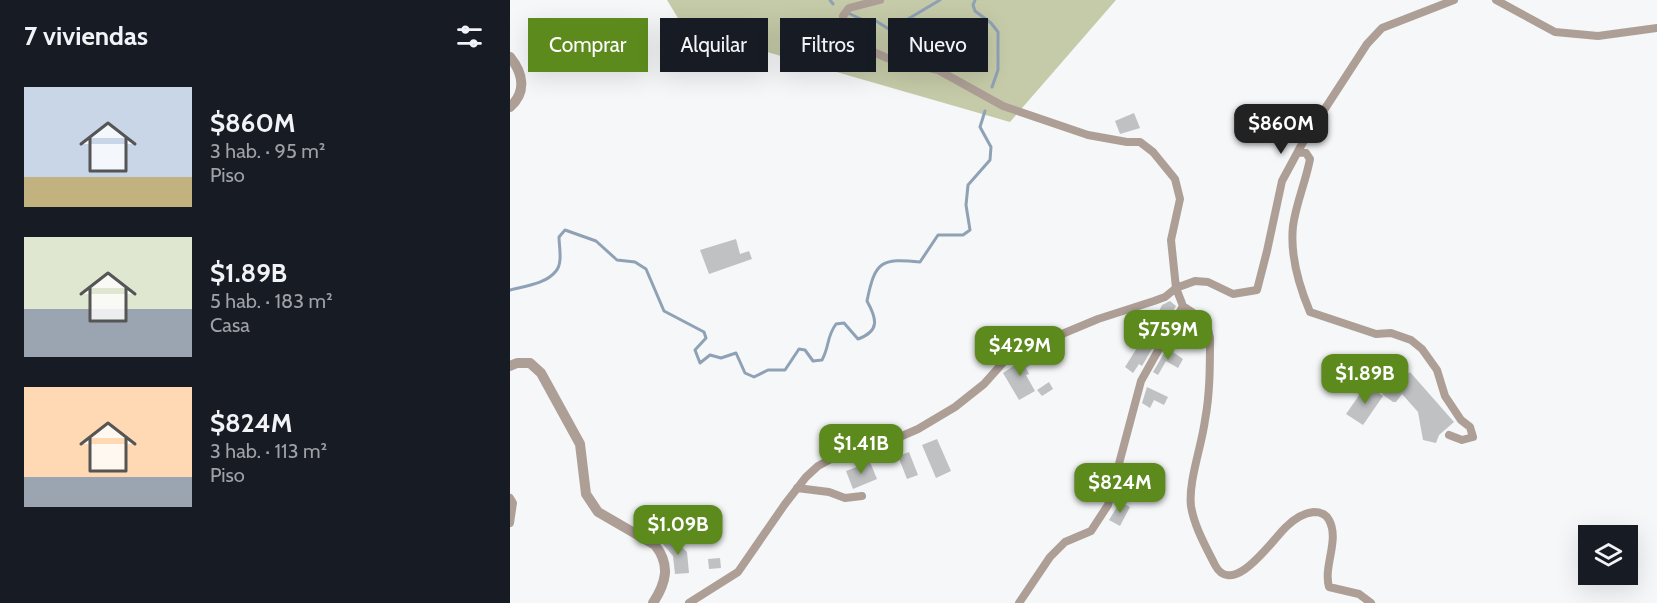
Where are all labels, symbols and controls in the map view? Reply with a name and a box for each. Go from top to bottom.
chip: Comprar [528,18,648,72]
chip: Alquilar [660,18,768,72]
chip: Filtros [780,18,876,72]
chip: Nuevo [888,18,988,72]
text: 7 viviendas [24,20,148,52]
icon: filters [453,20,486,53]
pin: $860M [1239,104,1323,155]
text: $860M [210,107,295,139]
icon: home [72,111,144,183]
text: $860M [1248,111,1314,135]
text: 3 hab. · 95 m² [210,139,325,163]
text: Piso [210,163,245,187]
text: $1.89B [210,257,287,289]
icon: home [72,261,144,333]
text: 5 hab. · 183 m² [210,289,333,313]
pin: $759M [1126,310,1210,361]
text: Casa [210,313,250,337]
text: $759M [1138,317,1198,341]
pin: $429M [978,326,1062,377]
text: $429M [989,333,1051,357]
pin: $1.89B [1316,354,1414,405]
text: $1.89B [1335,361,1395,385]
text: $824M [210,407,292,439]
icon: home [72,411,144,483]
pin: $1.41B [812,424,910,475]
text: $1.41B [833,431,889,455]
text: 3 hab. · 113 m² [210,439,327,463]
text: Piso [210,463,245,487]
pin: $824M [1078,463,1162,514]
text: $824M [1088,470,1152,494]
pin: $1.09B [629,505,727,556]
text: $1.09B [647,512,709,536]
map controls [1578,525,1638,585]
button: layers [1578,525,1638,585]

